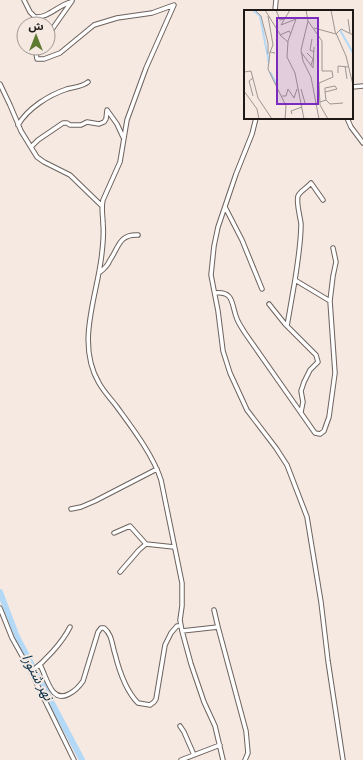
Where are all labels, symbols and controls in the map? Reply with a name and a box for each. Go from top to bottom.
inset map [244,10,353,119]
north arrow [16,16,56,56]
text: ش [28,19,44,33]
water label: نهر شتورا [18,650,58,704]

